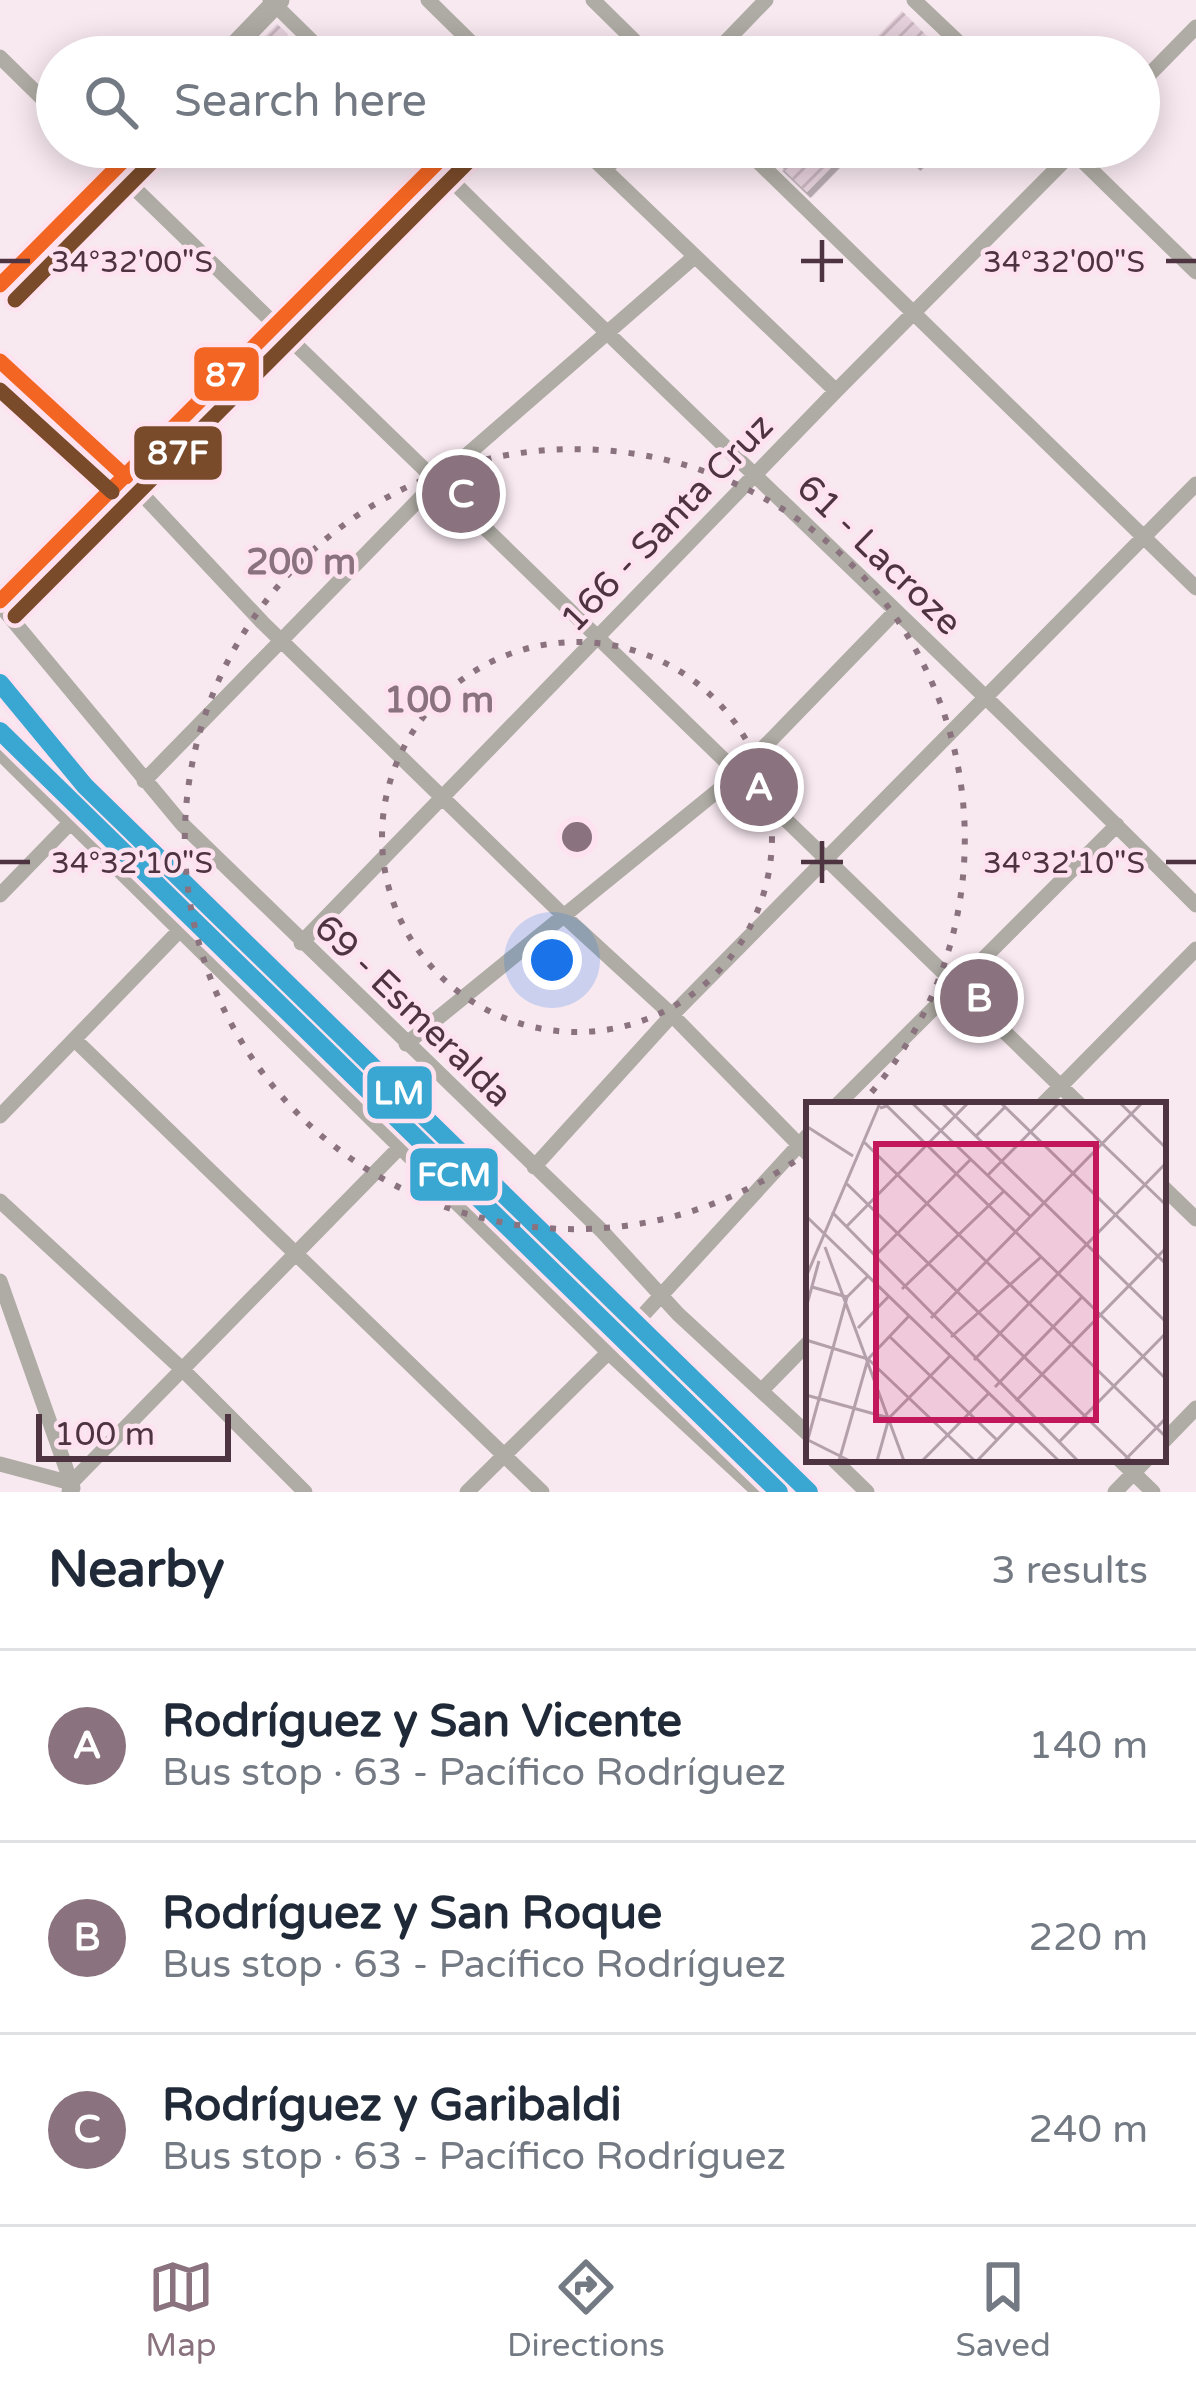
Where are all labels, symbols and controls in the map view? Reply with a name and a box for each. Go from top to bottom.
search box [36,36,1160,168]
icon: search [78,69,144,135]
text: Search here [174,75,427,129]
text: 34°32'00"S [51,244,213,281]
text: 34°32'00"S [983,244,1145,281]
line badge: 87 [192,345,261,403]
text: 87 [205,356,247,395]
street label: 166 - Santa Cruz [552,405,782,641]
line badge: 87F [132,424,224,482]
text: 87F [147,434,209,473]
pin: C [422,449,500,539]
street label: 61 - Lacroze [788,466,970,644]
text: 200 m [246,541,356,584]
text: 100 m [384,679,494,722]
pin: A [720,742,798,832]
centre of rings [556,816,598,858]
text: 34°32'10"S [51,845,213,882]
text: 34°32'10"S [983,845,1145,882]
street label: 69 - Esmeralda [305,906,521,1116]
your location [522,930,582,990]
pin: B [940,953,1018,1043]
line badge: LM [365,1064,434,1121]
text: LM [374,1074,424,1113]
inset map [806,1102,1166,1462]
line badge: FCM [408,1146,500,1203]
text: FCM [417,1156,491,1195]
scale bar [36,1408,231,1461]
text: 100 m [54,1415,155,1454]
text: Nearby [48,1539,225,1601]
text: 3 results [991,1547,1148,1594]
text: Rodríguez y San Vicente [162,1695,682,1749]
text: A [72,1722,102,1769]
text: 140 m [1029,1722,1148,1769]
text: Bus stop · 63 - Pacífico Rodríguez [162,1749,786,1796]
text: Rodríguez y San Roque [162,1887,662,1941]
text: B [73,1914,101,1961]
text: 220 m [1029,1914,1148,1961]
text: Bus stop · 63 - Pacífico Rodríguez [162,1941,786,1988]
text: Rodríguez y Garibaldi [162,2079,622,2133]
text: C [73,2106,101,2153]
text: 240 m [1029,2106,1148,2153]
text: Bus stop · 63 - Pacífico Rodríguez [162,2133,786,2180]
tab: Map [145,2254,217,2365]
tab: Directions [507,2254,665,2365]
tab: Saved [955,2254,1051,2365]

